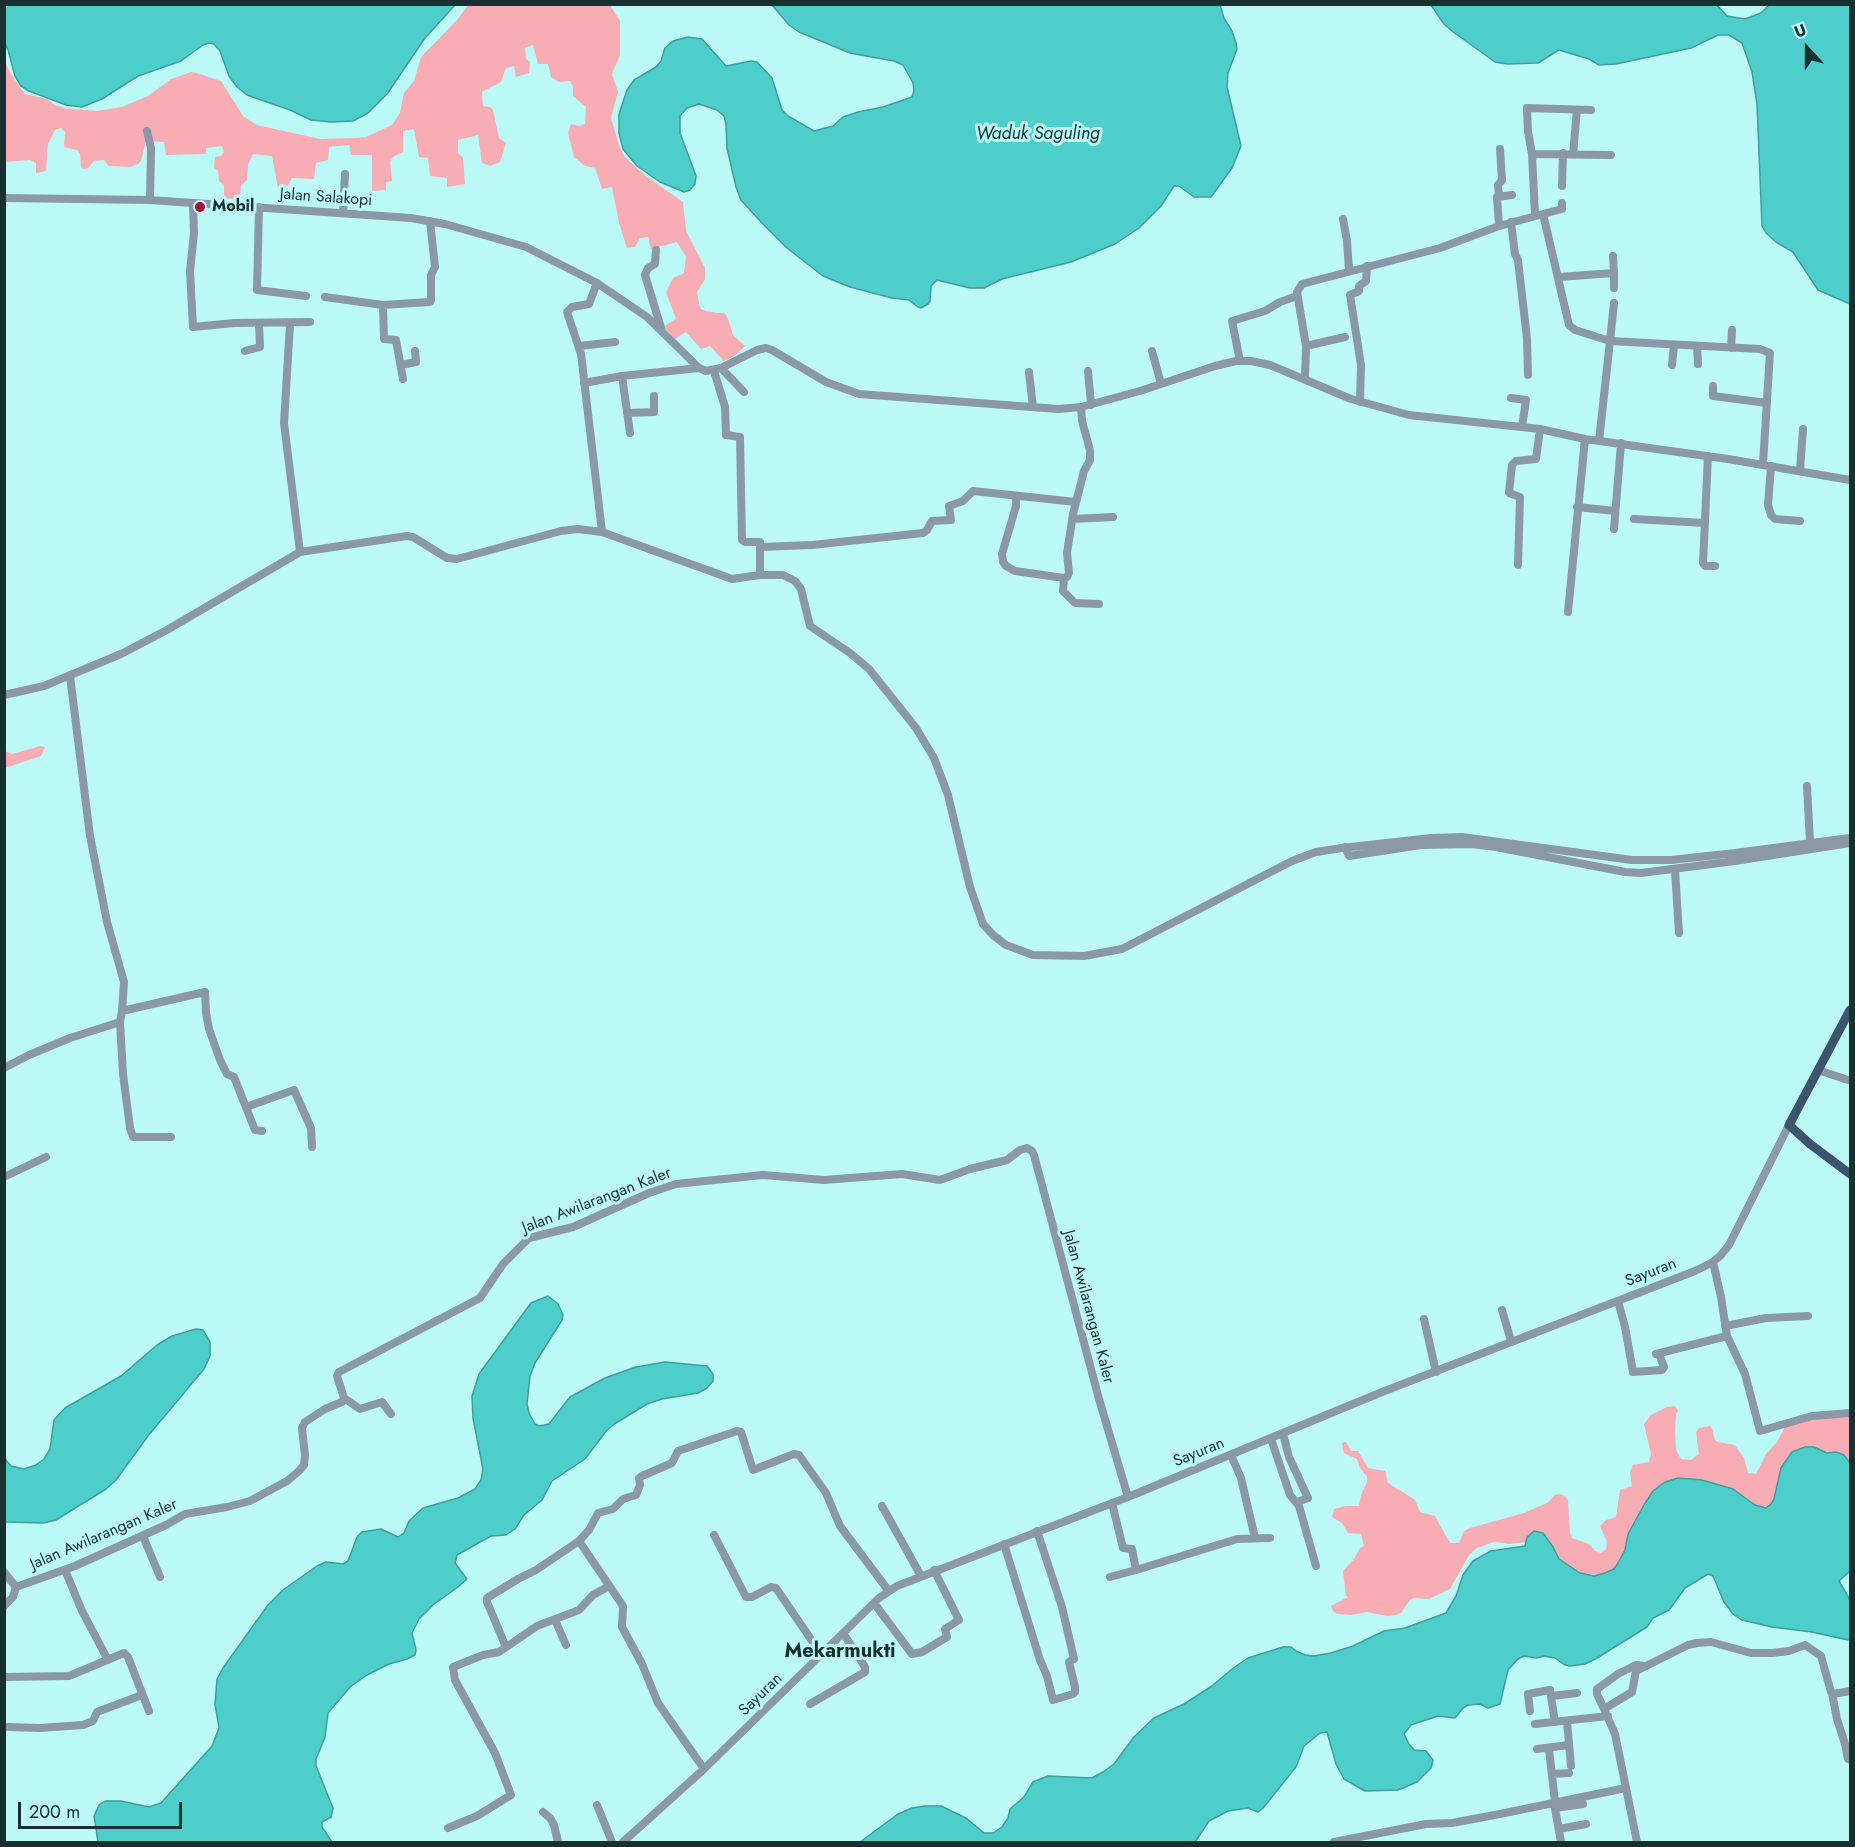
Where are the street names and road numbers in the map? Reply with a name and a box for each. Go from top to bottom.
street label: Jalan Salakopi [279,185,373,211]
street label: Jalan Awilarangan Kaler [520,1164,674,1238]
street label: Jalan Awilarangan Kaler [1058,1228,1118,1386]
street label: Sayuran [1623,1254,1679,1292]
street label: Sayuran [1171,1434,1227,1472]
street label: Jalan Awilarangan Kaler [28,1495,180,1575]
street label: Sayuran [735,1670,787,1720]

